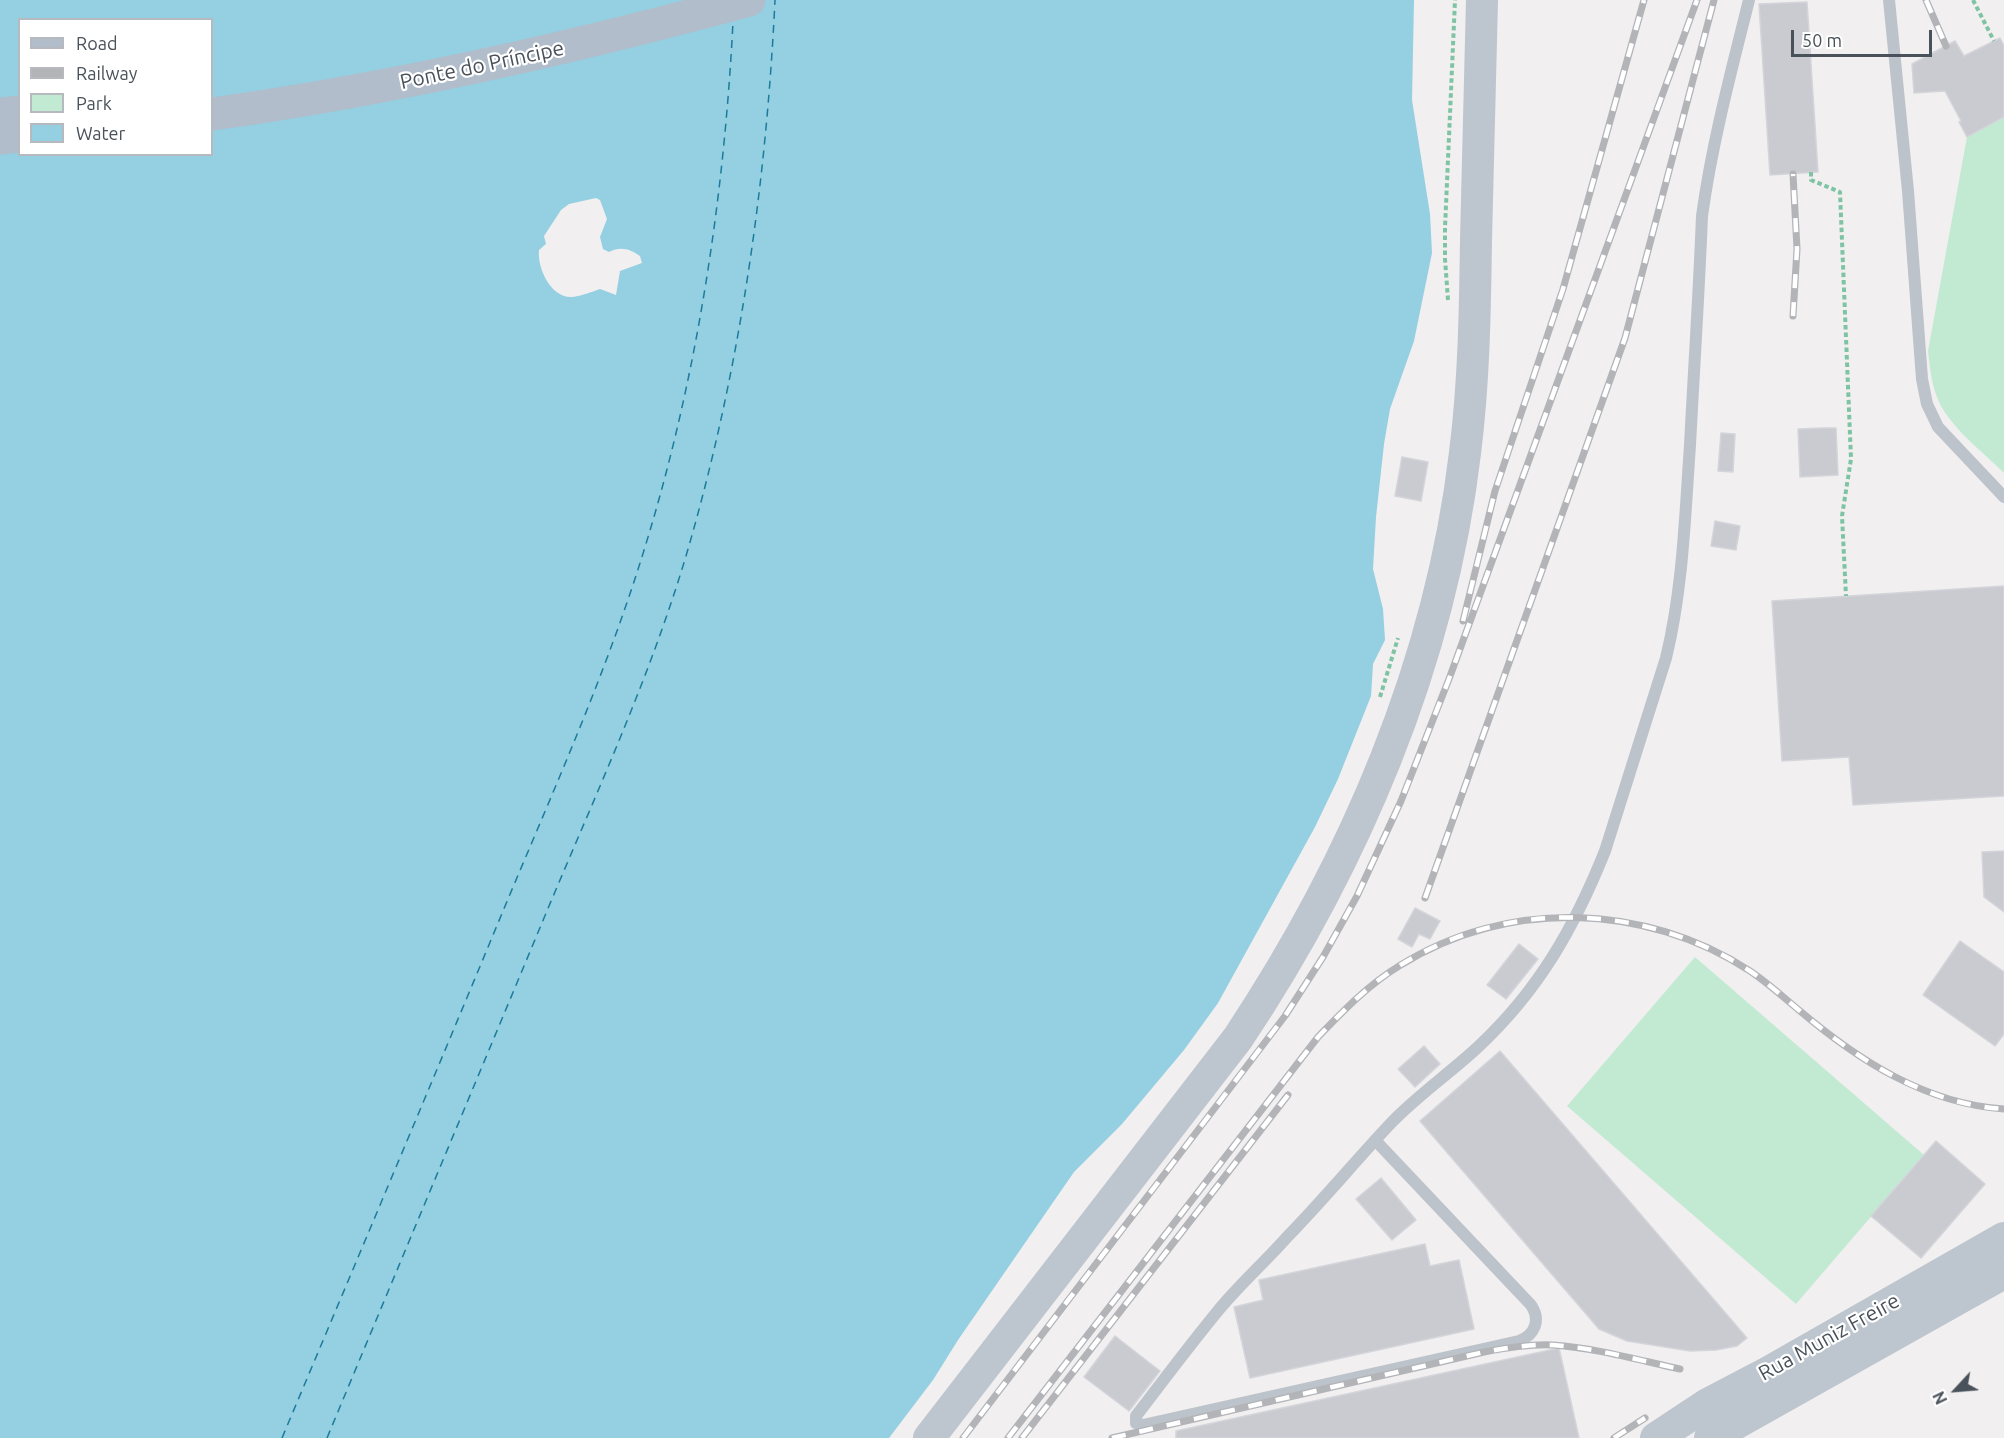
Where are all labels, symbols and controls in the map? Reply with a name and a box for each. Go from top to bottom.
legend [18,18,213,156]
scale bar [1794,18,1935,56]
text: 50 m [1802,30,1842,50]
text: Road [76,33,118,53]
street label: Ponte do Príncipe [398,35,566,95]
text: Railway [76,63,137,83]
text: Park [76,93,112,113]
text: Water [76,123,125,143]
street label: Rua Muniz Freire [1754,1288,1904,1386]
north arrow [1926,1360,1986,1420]
text: N [1929,1389,1951,1407]

